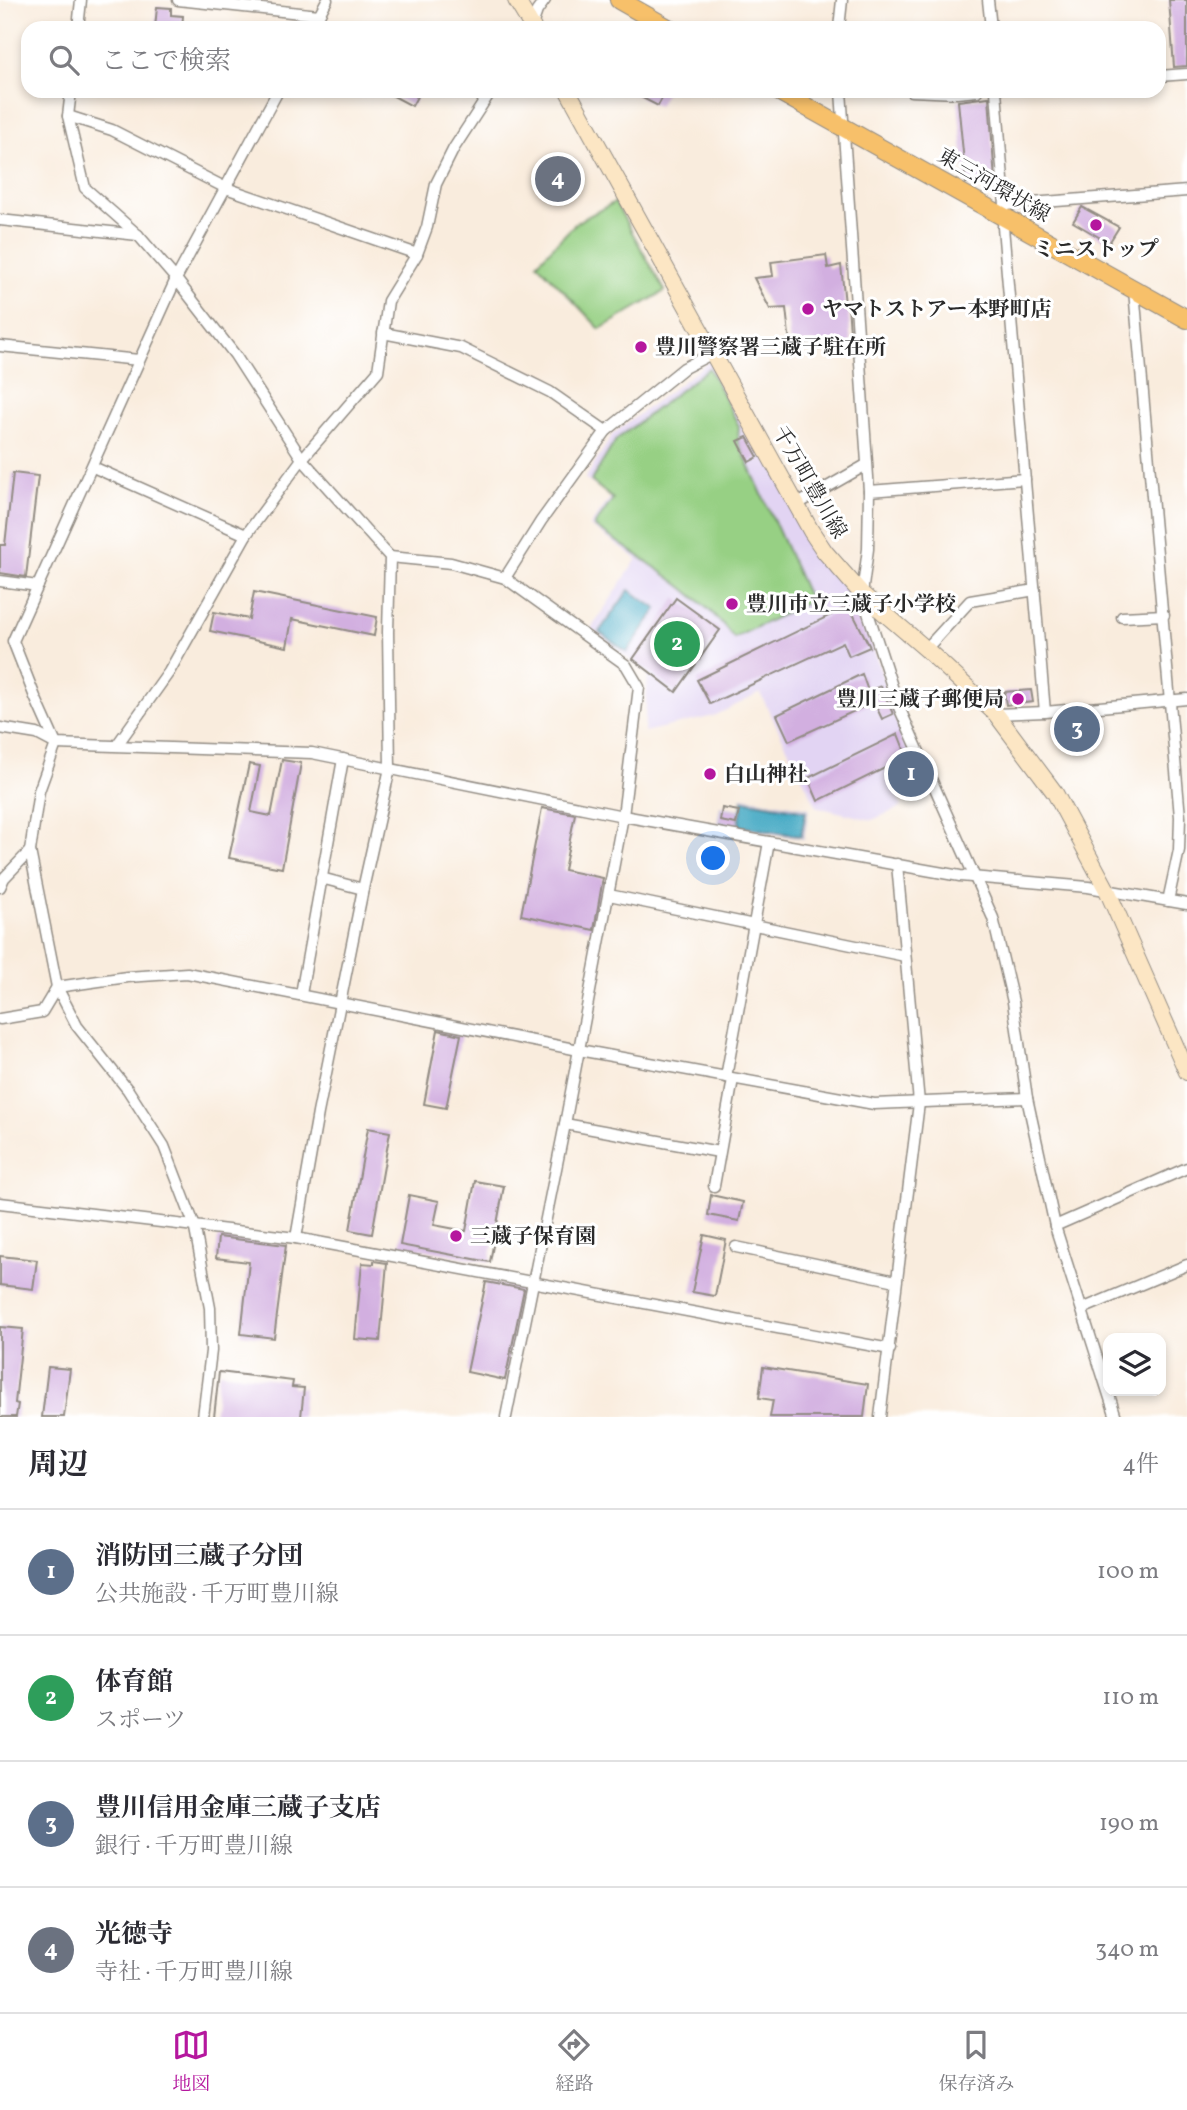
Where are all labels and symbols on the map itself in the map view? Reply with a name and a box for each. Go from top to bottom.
street label: 東三河環状線 [931,142,1055,230]
pin: 4 [535,153,581,205]
marker: ミニストップ [1088,217,1104,233]
place label: ミニストップ [1033,236,1159,265]
place label: ヤマトストアー本野町店 [822,296,1052,325]
marker: ヤマトストアー本野町店 [800,301,816,317]
place label: 豊川警察署三蔵子駐在所 [655,334,886,363]
marker: 豊川警察署三蔵子駐在所 [633,339,649,355]
street label: 千万町豊川線 [765,421,853,545]
place label: 豊川市立三蔵子小学校 [746,591,956,620]
marker: 豊川市立三蔵子小学校 [724,596,740,612]
pin: 2 [654,618,700,670]
place label: 豊川三蔵子郵便局 [836,686,1004,715]
marker: 豊川三蔵子郵便局 [1010,691,1026,707]
pin: 3 [1054,703,1100,755]
pin: 1 [888,748,934,800]
place label: 白山神社 [724,761,808,790]
marker: 白山神社 [702,766,718,782]
your location [696,841,730,875]
place label: 三蔵子保育園 [470,1223,596,1252]
marker: 三蔵子保育園 [448,1228,464,1244]

